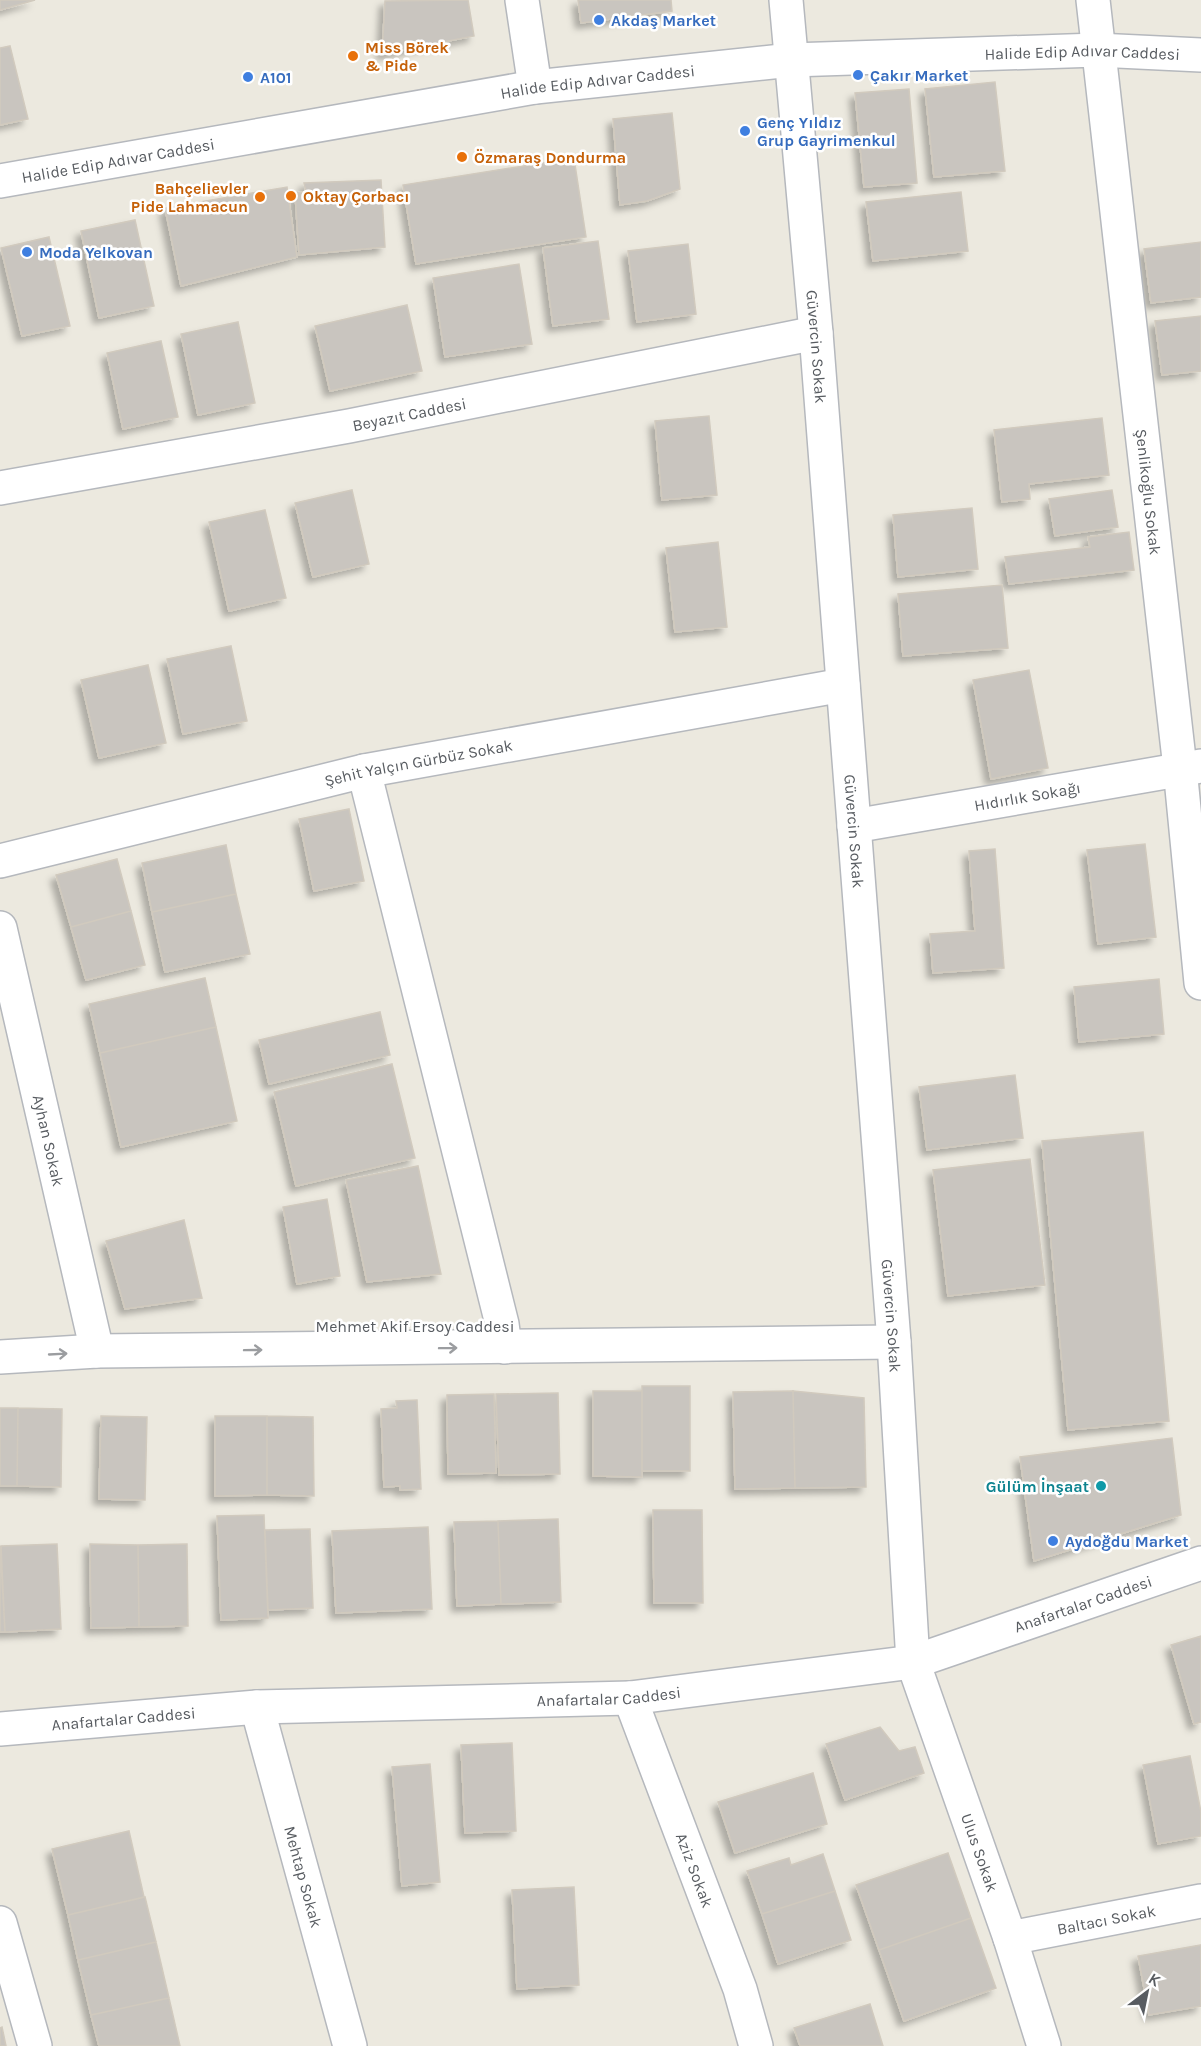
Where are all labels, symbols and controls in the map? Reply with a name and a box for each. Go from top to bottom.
place label: Akdaş Market [611,11,716,30]
marker: Akdaş Market [592,13,606,27]
place label: Miss Börek & Pide [365,38,449,75]
street label: Halide Edip Adıvar Caddesi [984,41,1180,64]
marker: Miss Börek & Pide [346,49,360,63]
street label: Halide Edip Adıvar Caddesi [499,61,696,103]
place label: Çakır Market [870,66,968,85]
place label: A101 [260,68,292,87]
marker: Çakır Market [851,68,865,82]
marker: A101 [241,70,255,84]
place label: Genç Yıldız Grup Gayrimenkul [757,113,896,150]
marker: Genç Yıldız Grup Gayrimenkul [738,124,752,138]
street label: Halide Edip Adıvar Caddesi [20,134,216,187]
place label: Özmaraş Dondurma [474,148,626,167]
marker: Özmaraş Dondurma [455,150,469,164]
place label: Bahçelievler Pide Lahmacun [131,179,249,216]
place label: Oktay Çorbacı [303,187,410,206]
marker: Oktay Çorbacı [284,189,298,203]
marker: Bahçelievler Pide Lahmacun [253,190,267,204]
place label: Moda Yelkovan [39,243,153,262]
marker: Moda Yelkovan [20,245,34,259]
street label: Güvercin Sokak [802,289,830,404]
street label: Beyazıt Caddesi [351,394,468,435]
street label: Şenlikoğlu Sokak [1132,428,1165,556]
street label: Şehit Yalçın Gürbüz Sokak [322,735,514,790]
street label: Güvercin Sokak [840,774,868,889]
street label: Hıdırlık Sokağı [973,778,1082,815]
street label: Ayhan Sokak [29,1093,68,1188]
street label: Güvercin Sokak [878,1258,905,1373]
street label: Mehmet Akif Ersoy Caddesi [316,1317,514,1336]
one-way arrow [438,1342,458,1354]
one-way arrow [243,1344,263,1356]
one-way arrow [48,1348,68,1359]
place label: Gülüm İnşaat [986,1477,1089,1496]
marker: Gülüm İnşaat [1094,1479,1108,1493]
place label: Aydoğdu Market [1065,1532,1189,1551]
marker: Aydoğdu Market [1046,1534,1060,1548]
street label: Anafartalar Caddesi [1012,1572,1155,1637]
street label: Anafartalar Caddesi [536,1683,682,1710]
street label: Anafartalar Caddesi [51,1703,196,1735]
street label: Ulus Sokak [957,1811,1002,1895]
street label: Mehtap Sokak [280,1824,326,1930]
street label: Aziz Sokak [672,1830,717,1910]
street label: Baltacı Sokak [1055,1901,1157,1939]
north arrow [1117,1962,1177,2022]
text: K [1145,1969,1165,1991]

